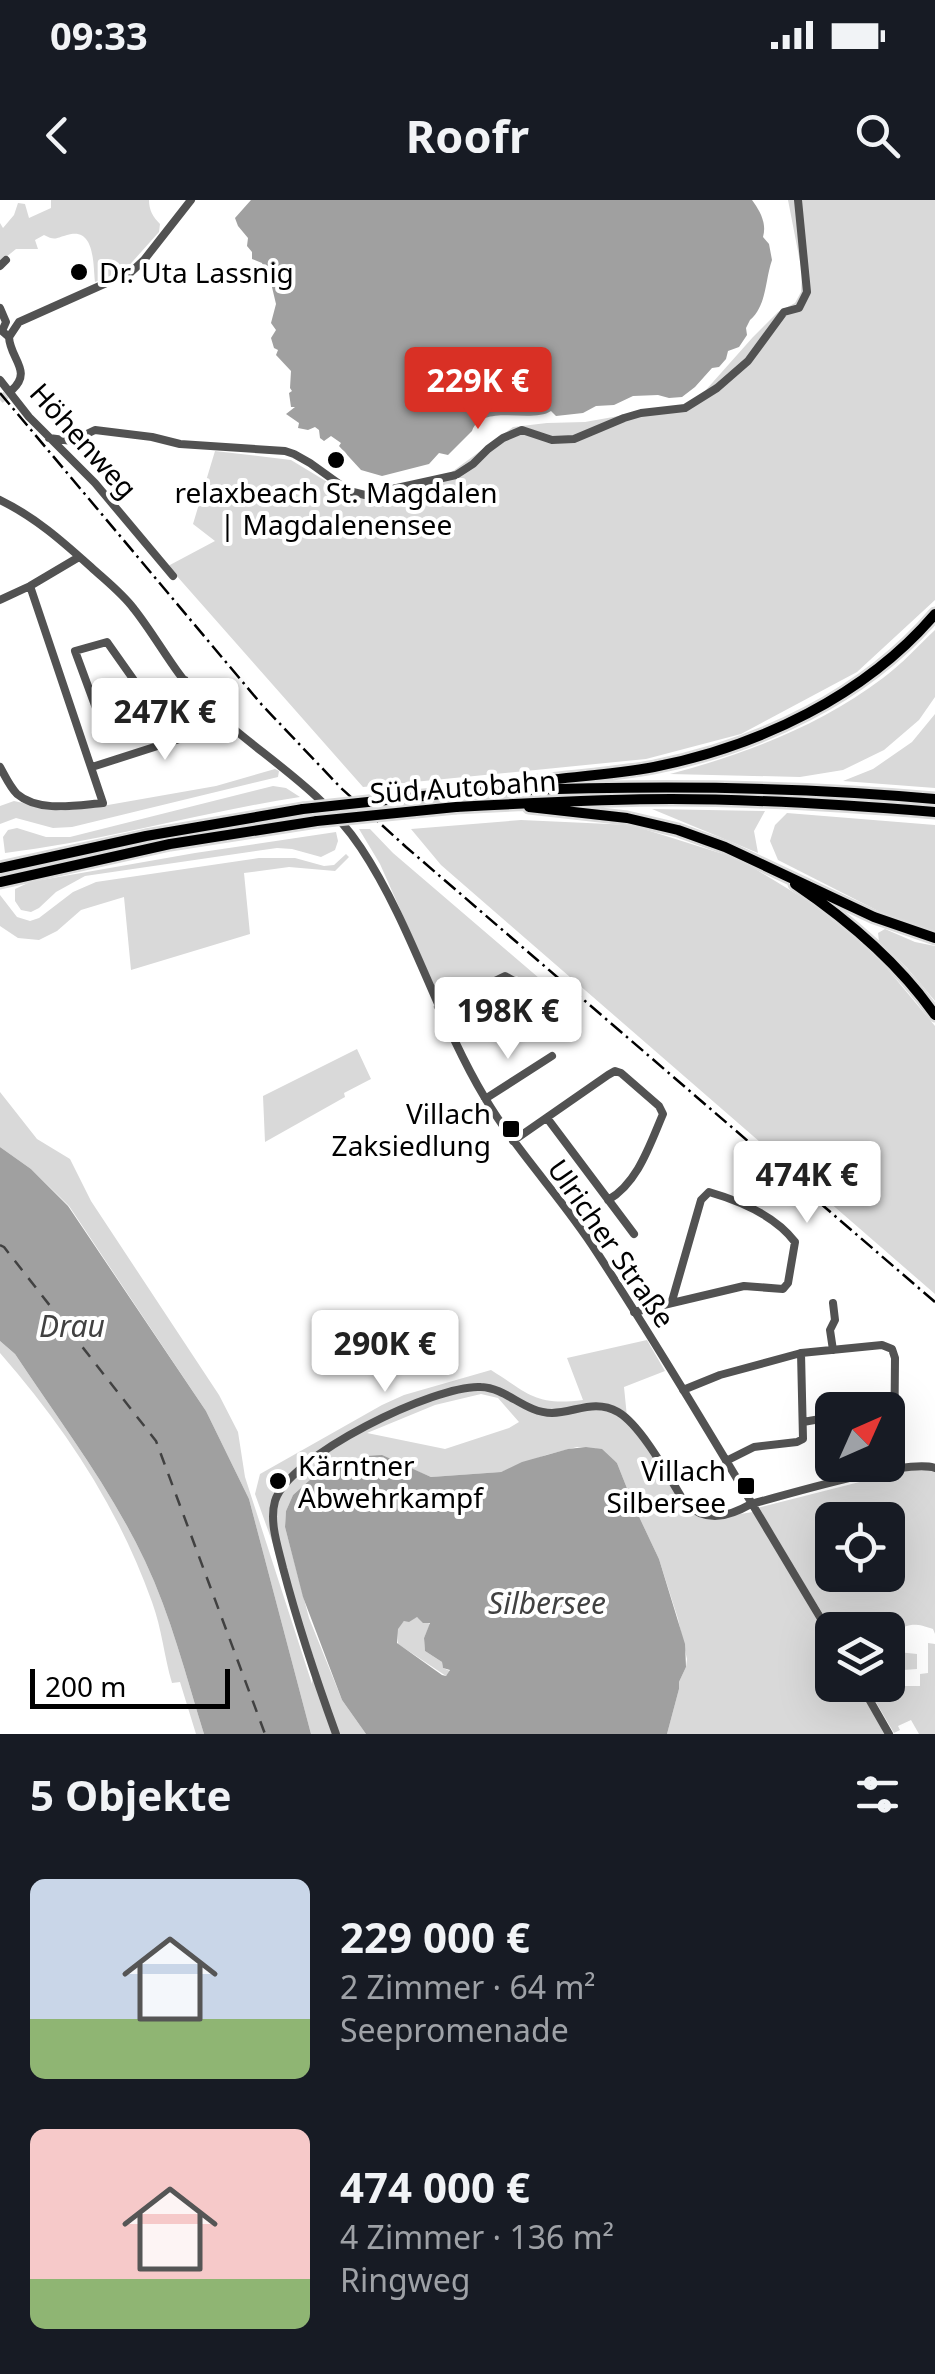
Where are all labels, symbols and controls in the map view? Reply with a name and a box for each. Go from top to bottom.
text: 09:33 [50,9,148,61]
text: Roofr [406,105,529,166]
icon: back [30,108,85,163]
icon: search [850,108,905,163]
place label: Dr. Uta Lassnig [99,253,294,291]
marker: Dr. Uta Lassnig [68,261,90,283]
pin: 229K € [397,347,559,432]
text: 229K € [427,358,529,401]
street label: Höhenweg [22,374,146,506]
marker: relaxbeach St. Magdalen | Magdalenensee [325,449,347,471]
place label: relaxbeach St. Magdalen | Magdalenensee [174,473,498,543]
pin: 247K € [84,678,246,763]
text: 247K € [114,689,216,732]
street label: Süd Autobahn [368,761,558,811]
pin: 198K € [427,977,589,1062]
text: 198K € [457,988,559,1031]
place label: Villach Zaksiedlung [332,1094,491,1164]
marker: Villach Zaksiedlung [500,1118,522,1140]
pin: 474K € [726,1141,888,1226]
street label: Ulricher Straße [540,1151,684,1335]
text: 474K € [756,1152,858,1195]
water label: Drau [39,1305,105,1346]
pin: 290K € [304,1310,466,1395]
text: 290K € [334,1321,436,1364]
north arrow [815,1392,905,1482]
map controls [815,1392,905,1702]
place label: Kärntner Abwehrkampf [298,1446,484,1516]
place label: Villach Silbersee [607,1451,726,1521]
marker: Kärntner Abwehrkampf [267,1470,289,1492]
marker: Villach Silbersee [735,1475,757,1497]
button: locate [815,1502,905,1592]
water label: Silbersee [488,1582,606,1623]
button: layers [815,1612,905,1702]
scale bar [30,1664,230,1708]
text: 200 m [45,1667,127,1705]
text: 5 Objekte [30,1766,232,1823]
icon: filters [850,1767,905,1822]
text: 229 000 € [340,1908,530,1965]
icon: home [110,1919,230,2039]
text: 2 Zimmer · 64 m² [340,1965,596,2008]
text: Seepromenade [340,2008,569,2051]
text: 474 000 € [340,2158,530,2215]
icon: home [110,2169,230,2289]
text: 4 Zimmer · 136 m² [340,2215,614,2258]
text: Ringweg [340,2258,471,2301]

